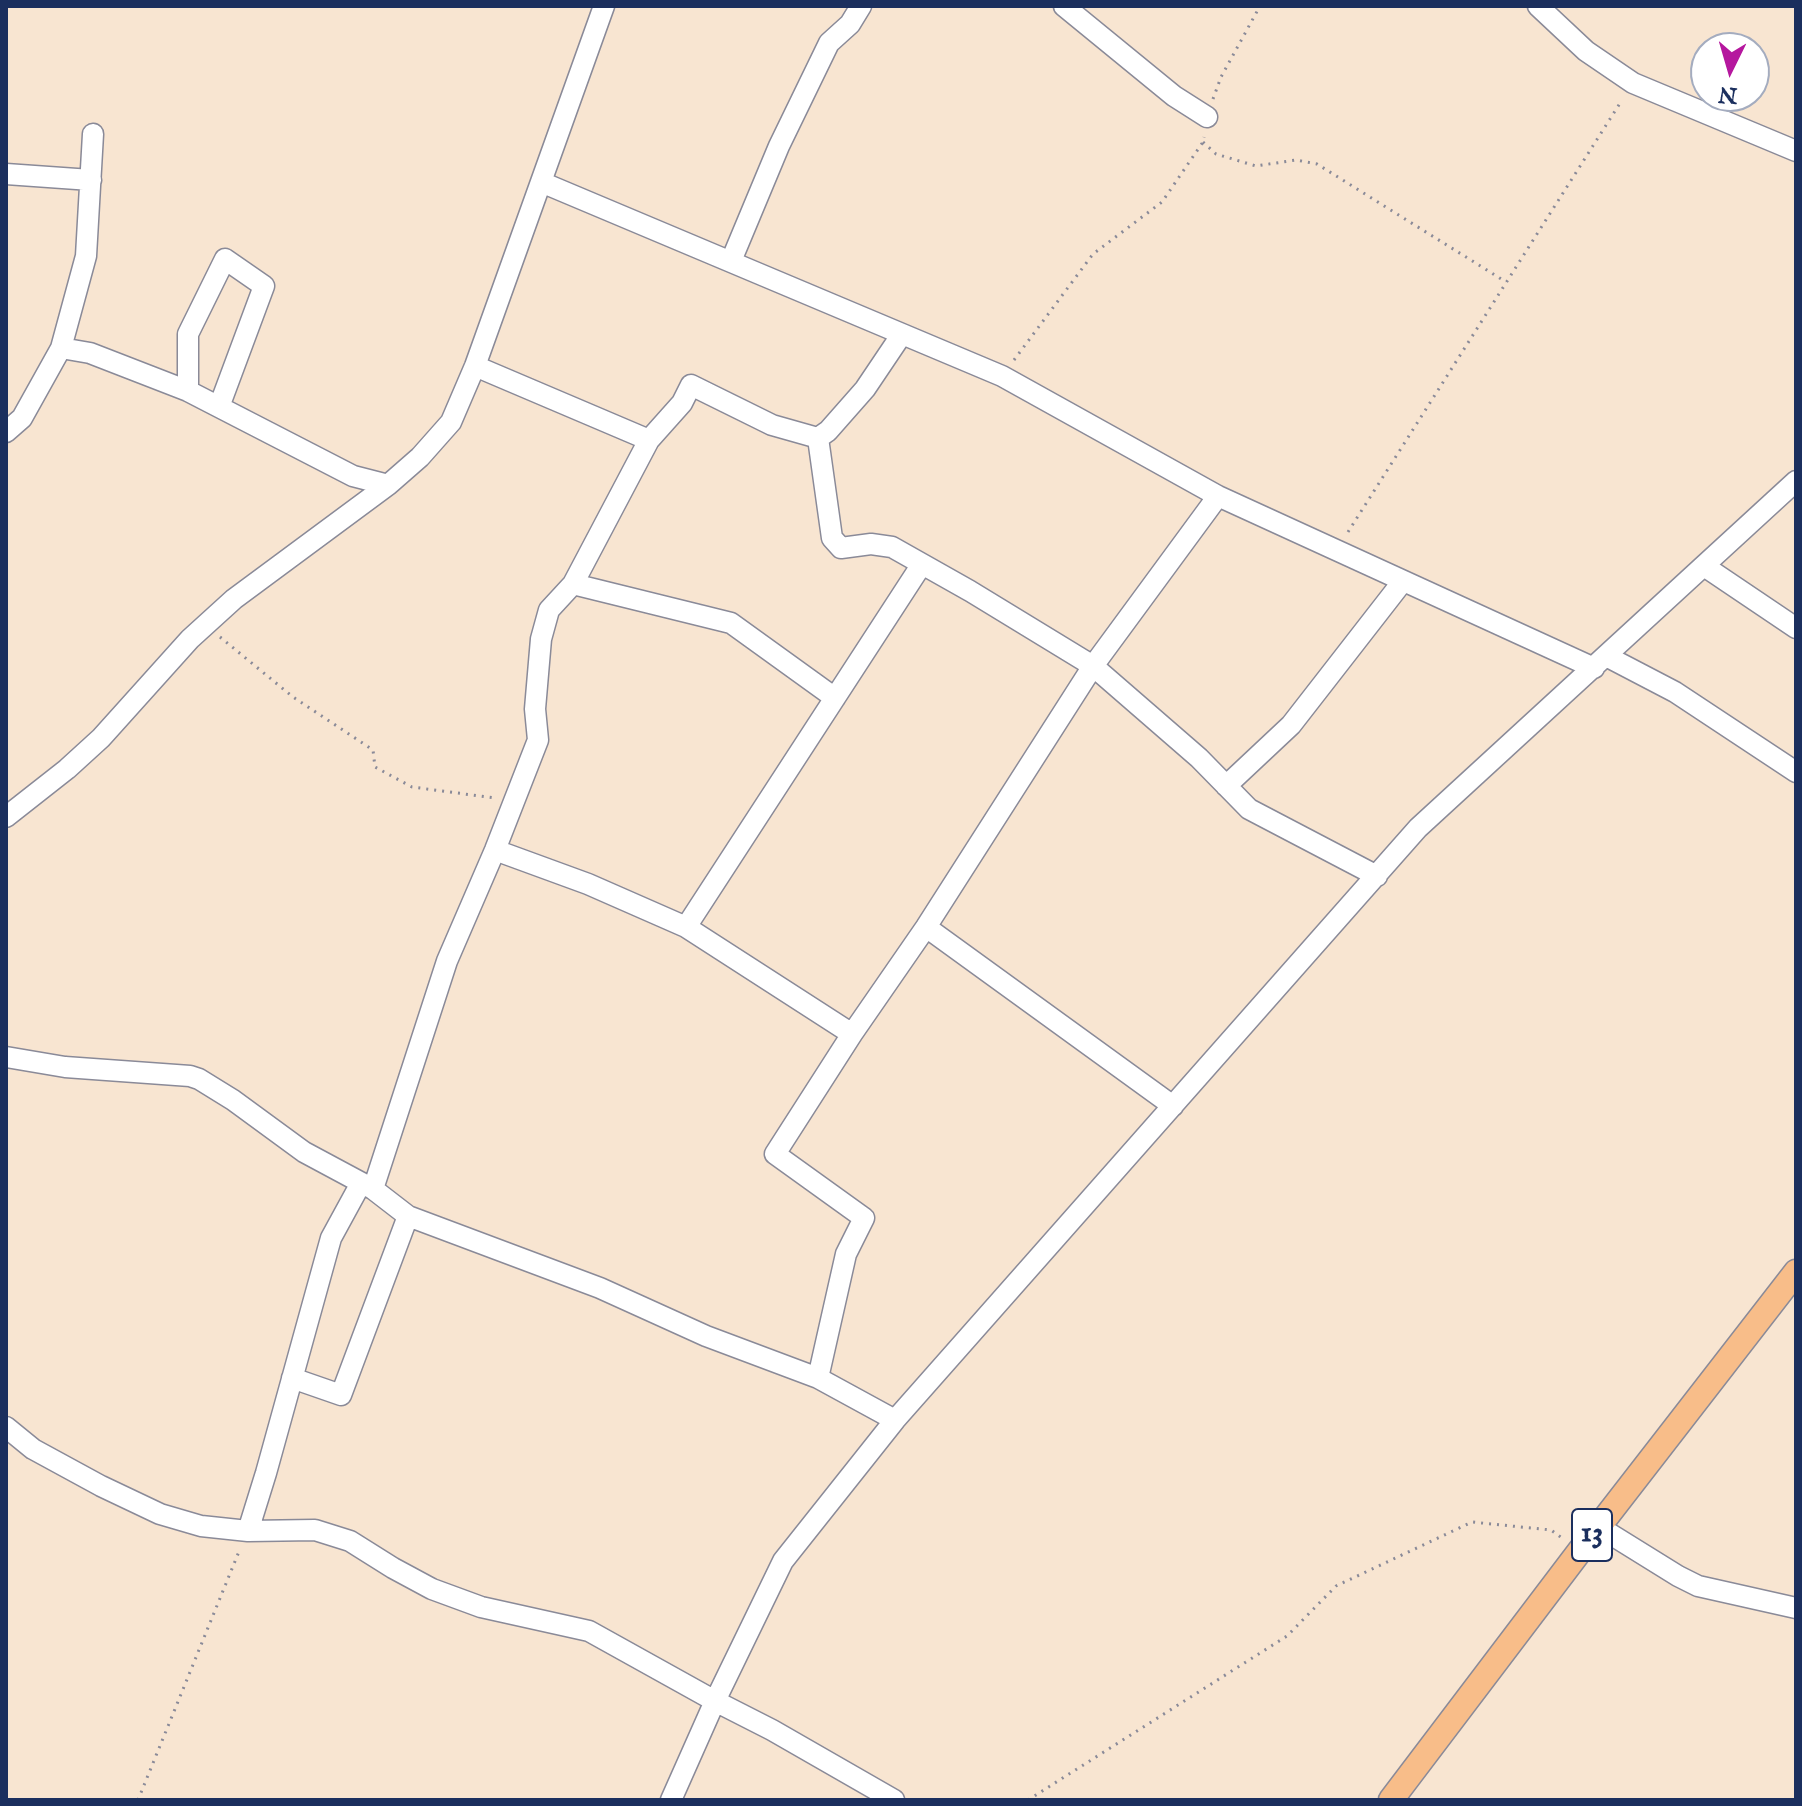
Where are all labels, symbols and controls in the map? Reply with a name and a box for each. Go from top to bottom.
north arrow [1690,32,1770,112]
text: N [1717,79,1739,109]
road number: 13 [1572,1509,1612,1561]

